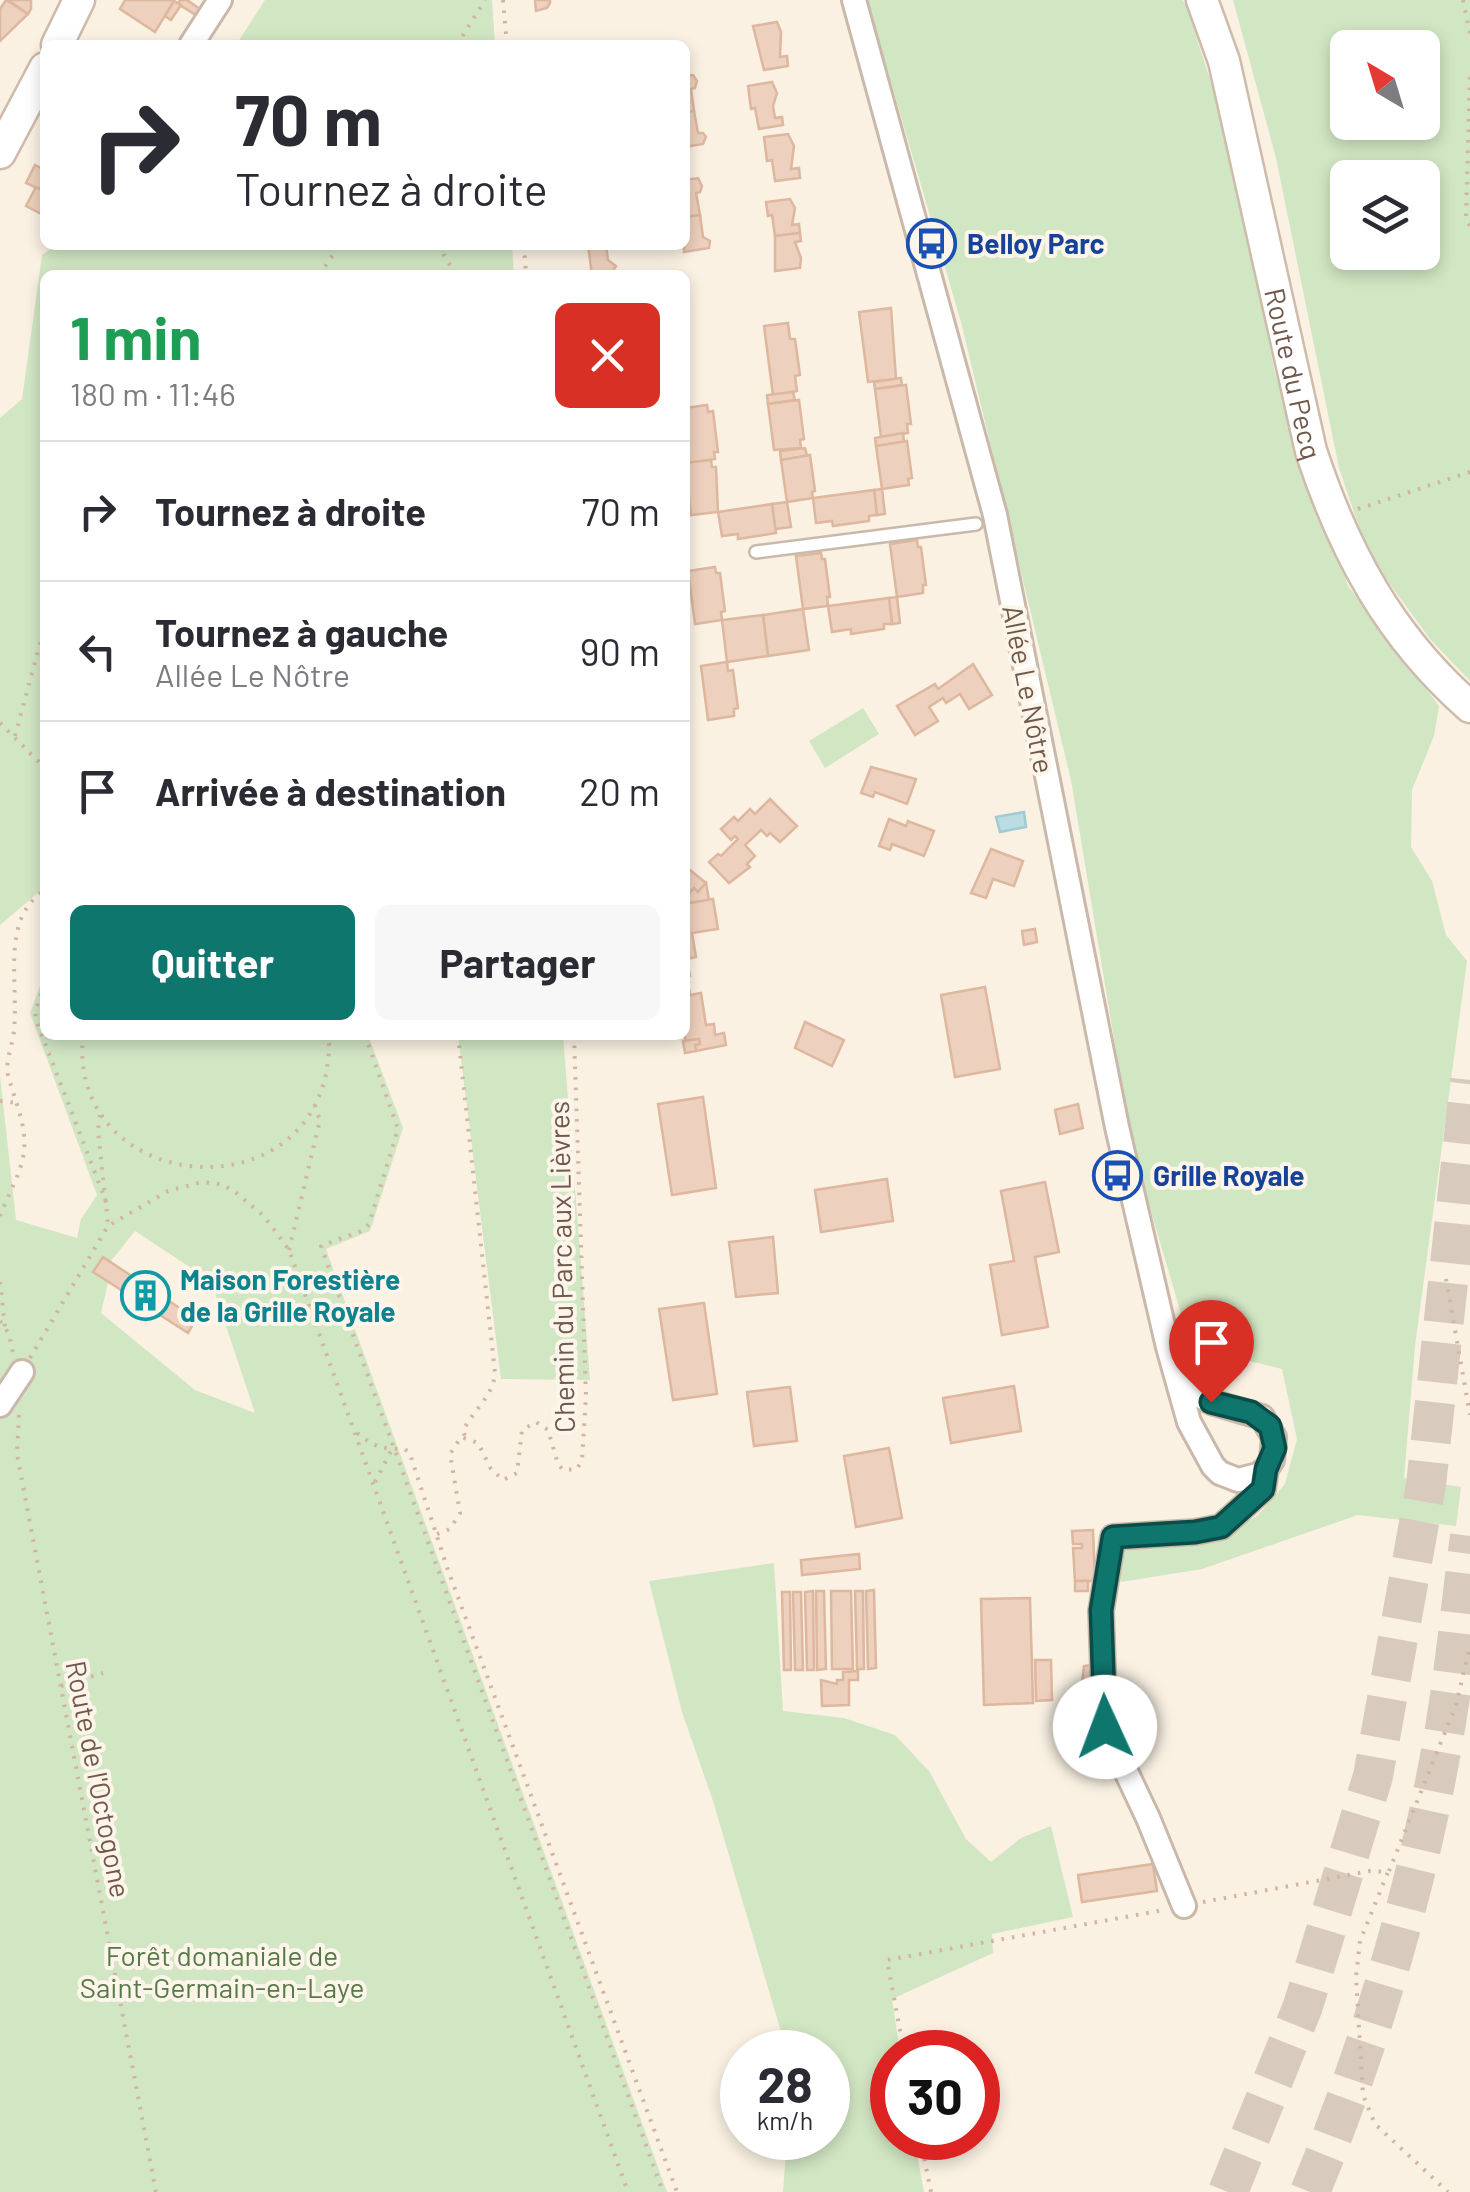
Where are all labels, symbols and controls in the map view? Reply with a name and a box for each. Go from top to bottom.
north arrow [1330,30,1440,140]
map controls [1330,30,1440,270]
text: 70 m [235,76,382,160]
icon: right [70,80,200,210]
button: layers [1330,160,1440,270]
text: Tournez à droite [235,161,548,215]
bus stop icon: Belloy Parc [906,217,958,269]
place label: Belloy Parc [967,226,1105,260]
street label: Route du Pecq [1258,285,1330,464]
text: 1 min [70,300,201,372]
button: close [555,303,660,408]
text: 180 m · 11:46 [70,374,236,412]
icon: right [70,484,125,539]
text: Tournez à droite [155,488,426,534]
text: 70 m [582,488,660,534]
street label: Allée Le Nôtre [996,602,1062,776]
text: Tournez à gauche [155,609,448,655]
icon: left [70,624,125,679]
text: 90 m [580,628,660,674]
text: Allée Le Nôtre [155,655,350,693]
icon: arrive [70,764,125,819]
text: Arrivée à destination [155,768,506,814]
text: 20 m [579,768,660,814]
button: Quitter [70,905,355,1020]
button: Partager [375,905,660,1020]
street label: Chemin du Parc aux Lièvres [541,1101,581,1433]
bus stop icon: Grille Royale [1092,1149,1144,1201]
place label: Grille Royale [1153,1158,1305,1192]
place label: Maison Forestière de la Grille Royale [180,1262,400,1328]
building icon: Maison Forestière de la Grille Royale [119,1269,171,1321]
pin [1169,1300,1254,1403]
icon: arrive [1184,1315,1239,1370]
street label: Route de l'Octogone [59,1658,139,1900]
position arrow [1053,1675,1157,1779]
park label: Forêt domaniale de Saint-Germain-en-Laye [80,1938,364,2004]
speed limit sign: 30 [870,2030,1000,2160]
text: 28 [757,2053,813,2113]
text: km/h [757,2105,813,2135]

